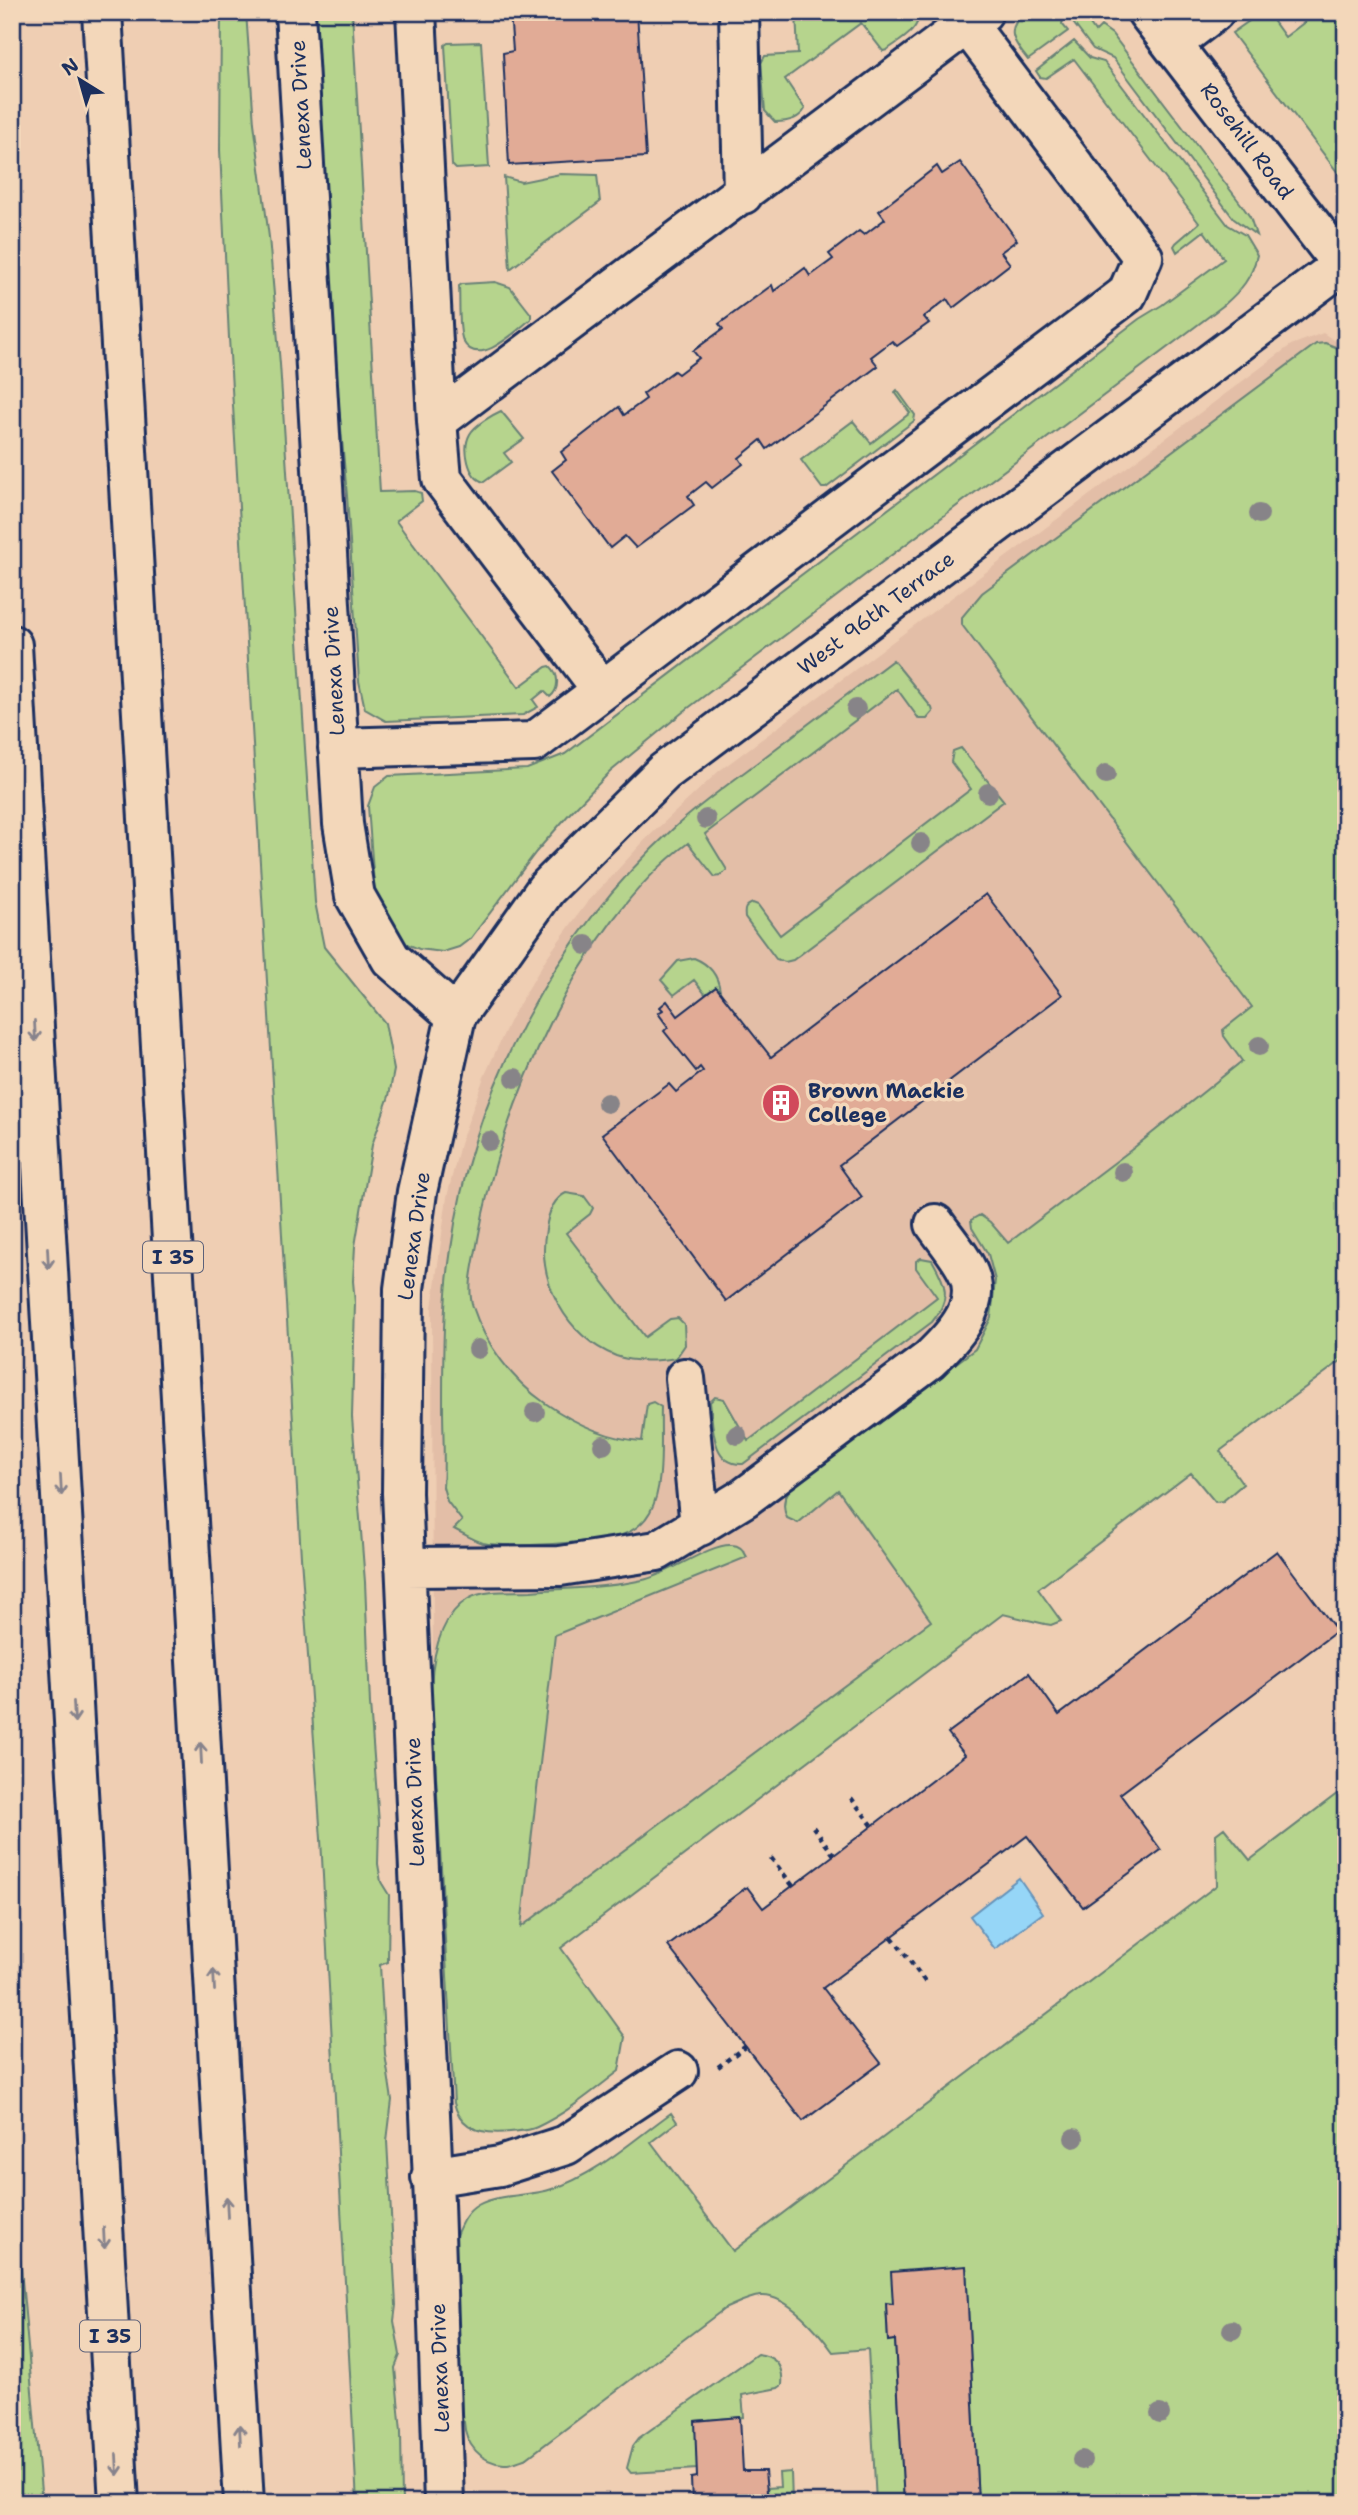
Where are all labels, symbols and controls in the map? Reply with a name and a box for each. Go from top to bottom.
street label: Lenexa Drive [284,39,318,171]
north arrow [46,46,116,116]
text: N [57,52,84,81]
street label: Rosehill Road [1194,77,1300,205]
street label: West 96th Terrace [792,545,960,681]
street label: Lenexa Drive [317,605,351,737]
one-way arrow [28,1019,41,1042]
place label: Brown Mackie College [808,1077,965,1129]
building icon: Brown Mackie College [760,1082,802,1124]
street label: Lenexa Drive [391,1170,437,1302]
road number: I 35 [143,1242,203,1273]
one-way arrow [41,1246,54,1269]
one-way arrow [54,1473,67,1496]
one-way arrow [68,1700,81,1723]
street label: Lenexa Drive [399,1737,431,1867]
one-way arrow [195,1742,208,1765]
one-way arrow [208,1969,221,1992]
one-way arrow [220,2197,233,2219]
one-way arrow [98,2226,111,2248]
street label: Lenexa Drive [424,2303,456,2433]
road number: I 35 [80,2320,140,2352]
one-way arrow [233,2424,246,2446]
one-way arrow [110,2453,123,2476]

